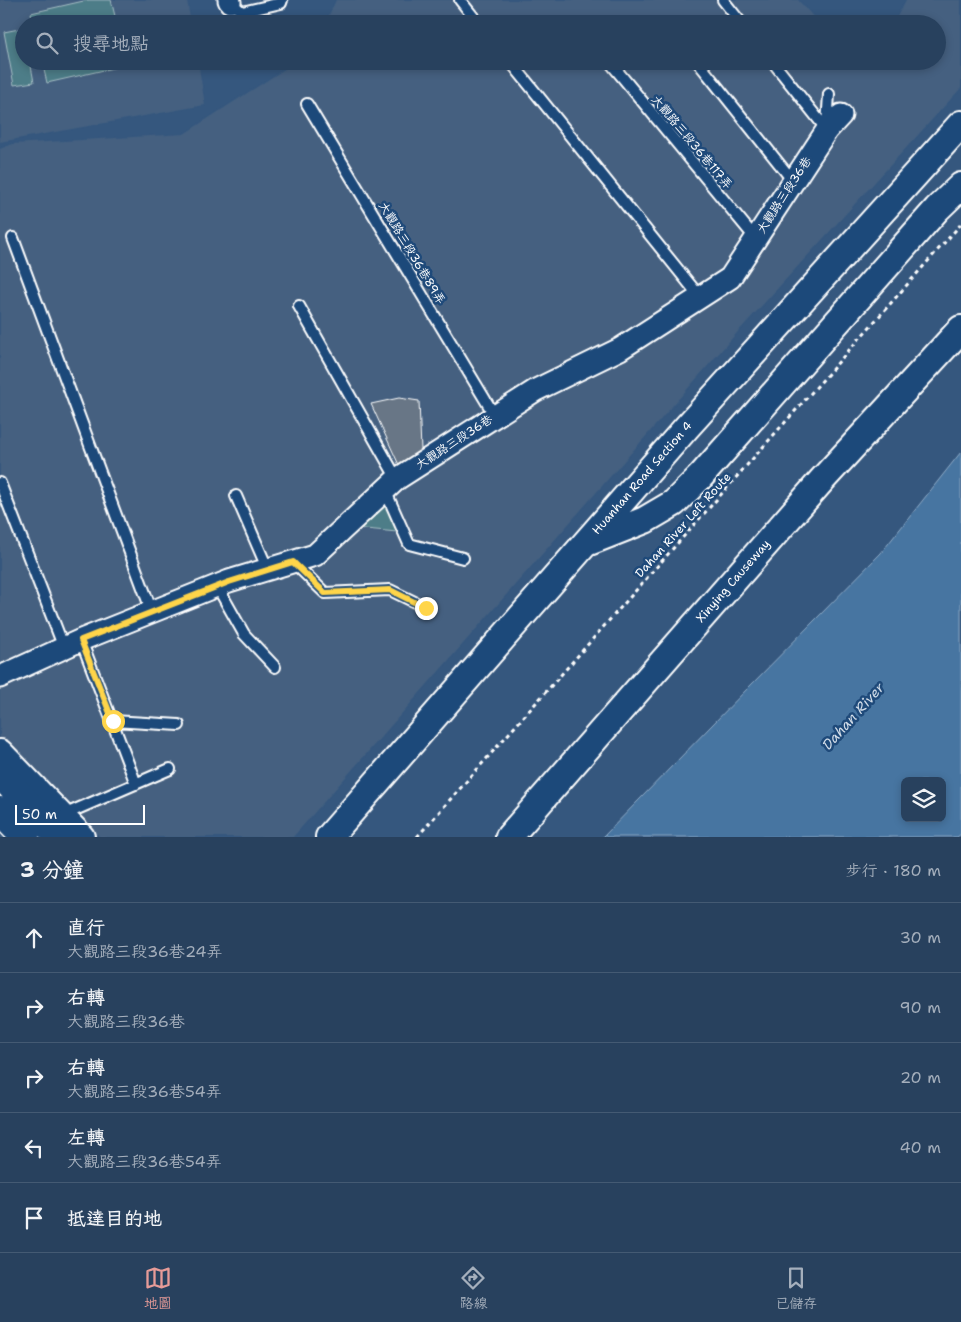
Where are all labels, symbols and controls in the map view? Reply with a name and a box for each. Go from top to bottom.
search box [15,15,946,70]
icon: search [33,29,61,57]
text: 搜尋地點 [73,31,149,56]
street label: 大觀路三段36巷117弄 [648,92,736,192]
street label: 大觀路三段36巷 [753,154,815,236]
street label: 大觀路三段36巷89弄 [375,199,449,307]
street label: 大觀路三段36巷 [413,411,495,473]
street label: Huanhan Road Section 4 [588,418,696,538]
street label: Dahan River Left Route [632,469,735,581]
street label: Xinying Causeway [693,536,774,626]
route end [415,597,438,620]
water label: Dahan River [818,678,888,753]
route start [102,710,125,733]
map controls [901,777,946,822]
button: layers [901,777,946,822]
scale bar [15,802,145,825]
text: 50 m [22,805,57,823]
text: 3 分鐘 [20,856,84,884]
text: 步行 · 180 m [846,860,941,881]
text: 直行 [67,915,105,940]
icon: ahead [20,924,48,952]
text: 30 m [900,927,941,948]
text: 大觀路三段36巷24弄 [67,941,222,962]
text: 右轉 [67,985,105,1010]
icon: right [20,994,48,1022]
text: 90 m [900,997,941,1018]
text: 大觀路三段36巷 [67,1011,185,1032]
text: 右轉 [67,1055,105,1080]
icon: right [20,1064,48,1092]
text: 20 m [900,1067,941,1088]
text: 大觀路三段36巷54弄 [67,1081,222,1102]
text: 左轉 [67,1125,105,1150]
icon: left [20,1134,48,1162]
text: 40 m [899,1137,941,1158]
text: 大觀路三段36巷54弄 [67,1151,222,1172]
icon: arrive [20,1204,48,1232]
text: 抵達目的地 [67,1206,162,1231]
tab: 地圖 [144,1264,172,1312]
tab: 路線 [459,1264,487,1312]
tab: 已儲存 [775,1264,817,1312]

